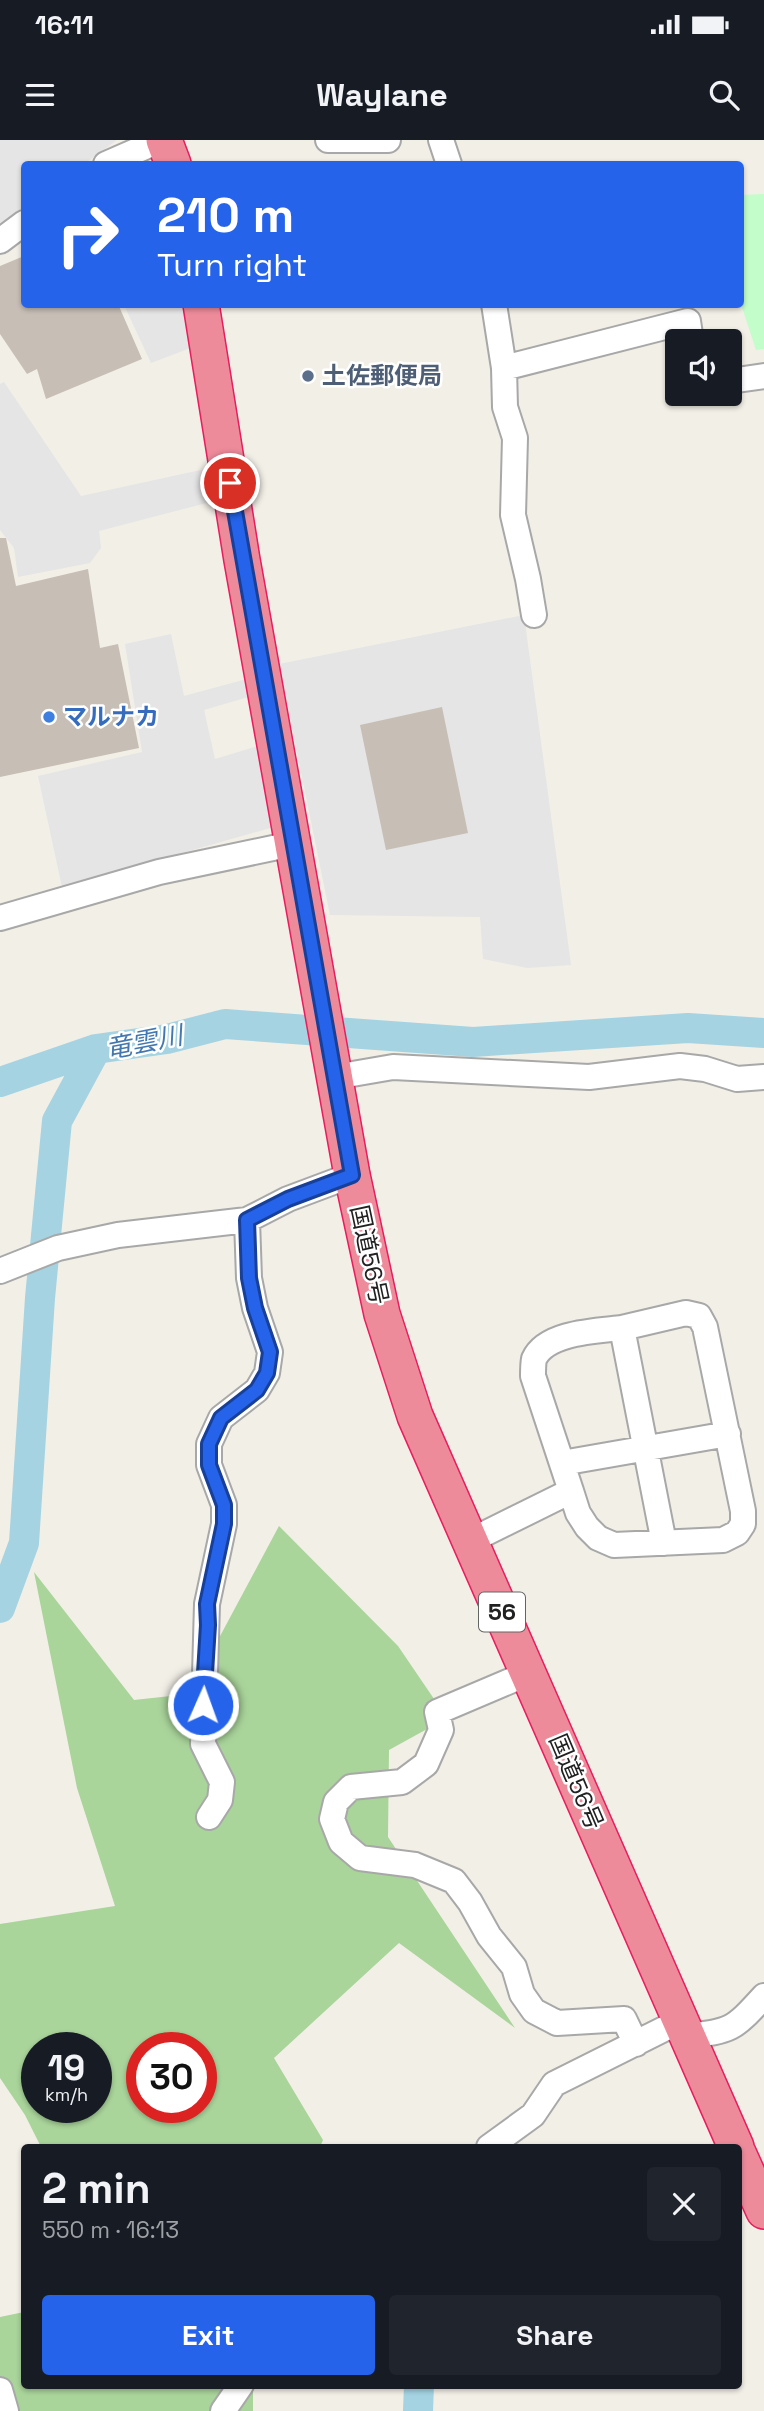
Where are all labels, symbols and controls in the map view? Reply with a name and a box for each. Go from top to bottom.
text: 16:11 [35,8,94,42]
text: Waylane [316,75,448,115]
icon: menu [21,76,59,114]
icon: search [705,76,743,114]
text: 210 m [157,184,294,246]
icon: right [42,189,133,280]
text: Turn right [157,245,307,285]
map controls [665,329,742,406]
button: sound [665,329,742,406]
place label: 土佐郵便局 [322,360,442,391]
marker: 土佐郵便局 [300,368,316,384]
pin [200,453,260,513]
icon: arrive [211,464,249,502]
place label: マルナカ [63,701,159,732]
marker: マルナカ [41,709,57,725]
water label: 竜雲川 [102,1017,188,1066]
street label: 国道56号 [344,1202,395,1308]
road number: 56 [479,1592,525,1632]
position arrow [166,1668,240,1742]
street label: 国道56号 [542,1729,610,1834]
speed limit sign: 30 [126,2032,217,2123]
text: 19 [48,2046,85,2090]
text: km/h [45,2083,88,2106]
text: 2 min [42,2162,151,2215]
button: close [647,2167,721,2241]
text: 550 m · 16:13 [42,2215,179,2245]
button: Exit [42,2295,375,2375]
button: Share [389,2295,721,2375]

